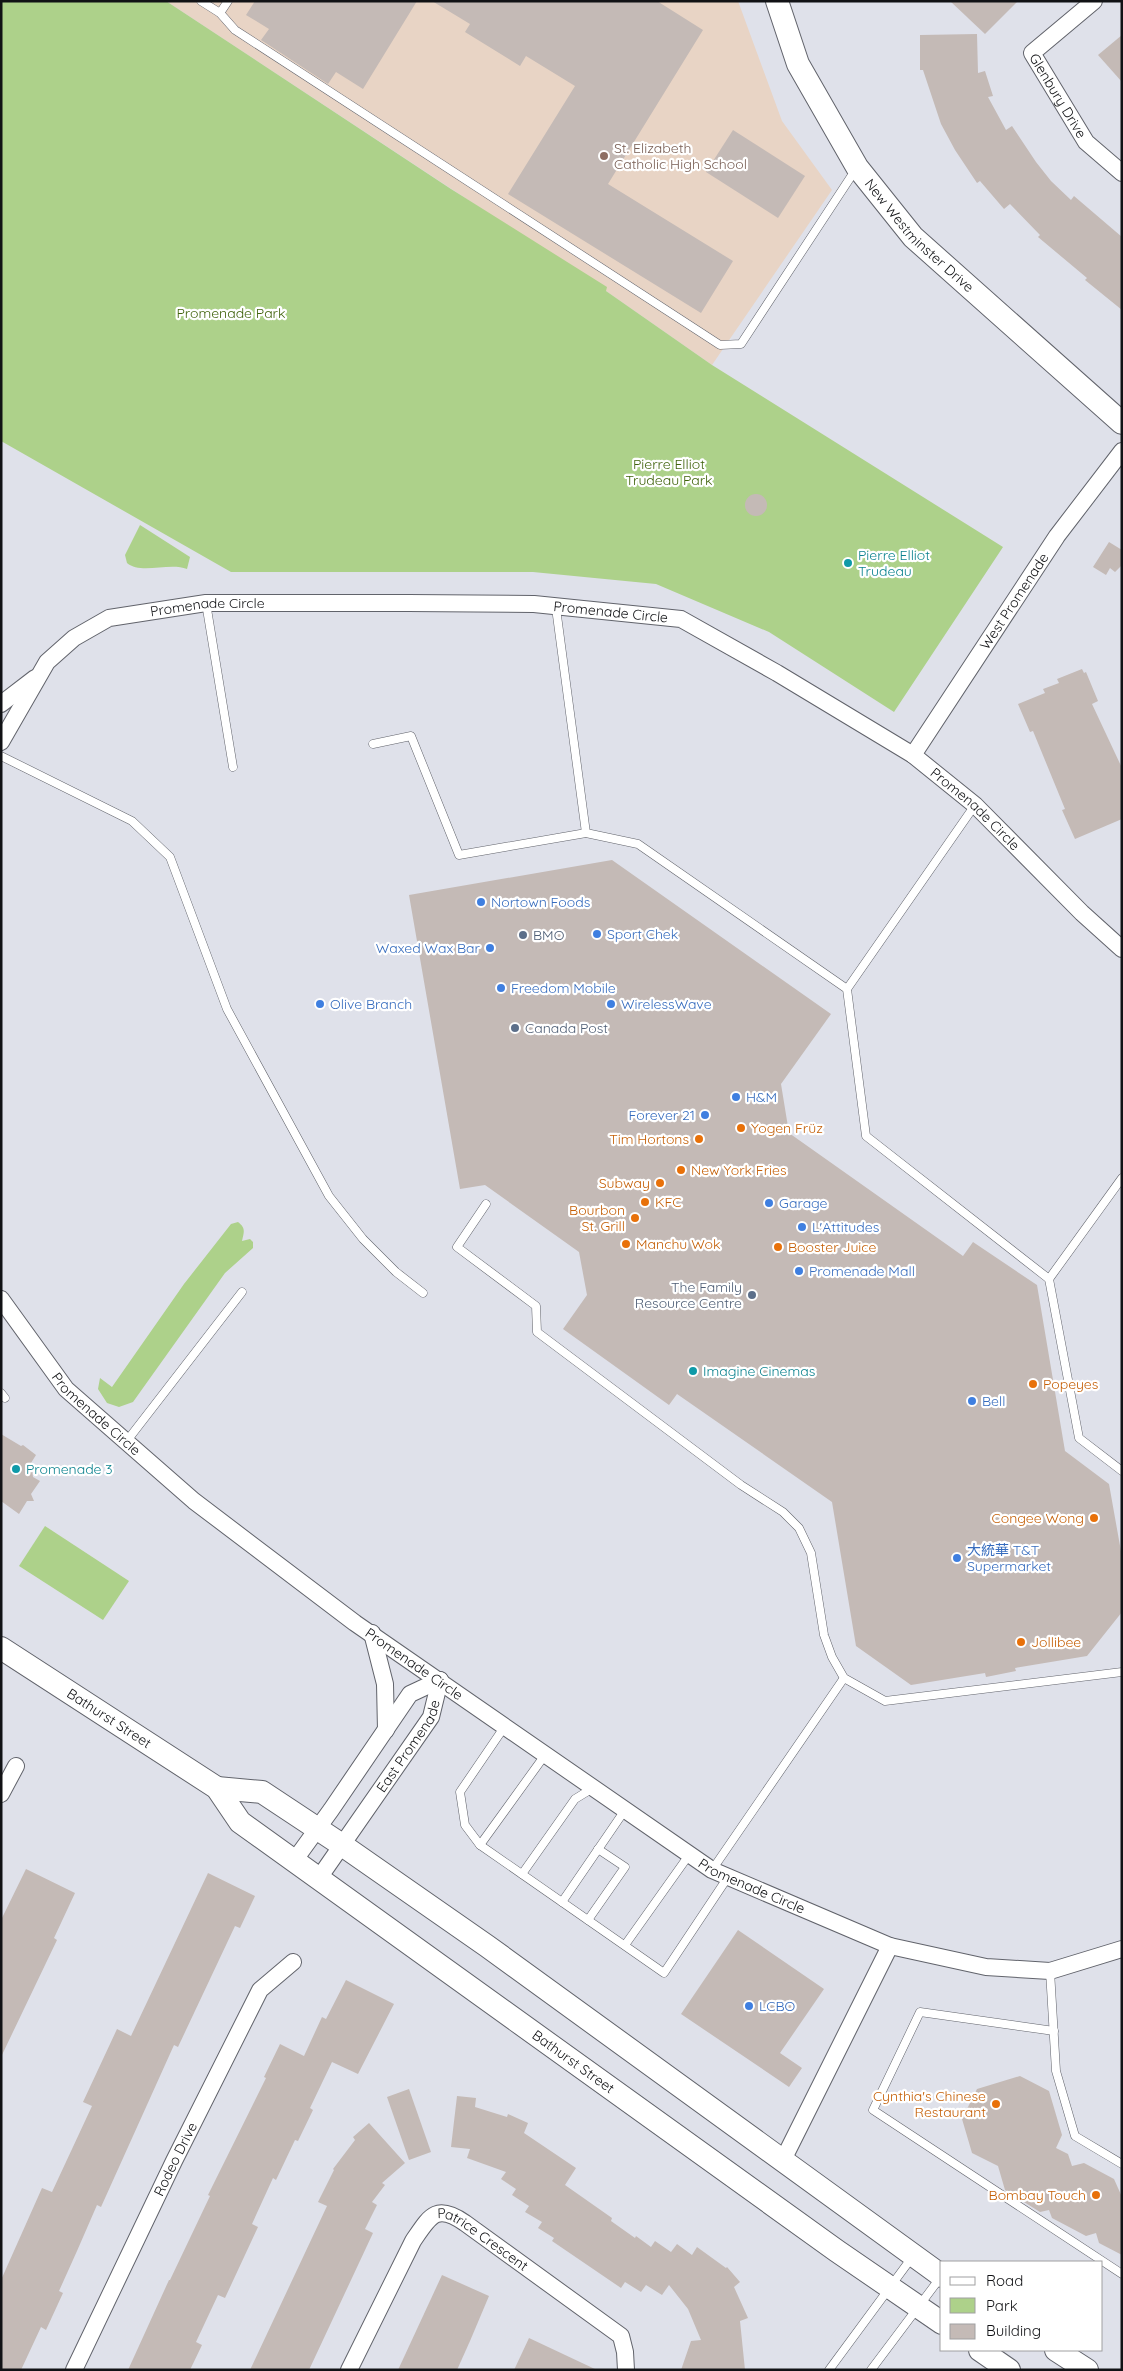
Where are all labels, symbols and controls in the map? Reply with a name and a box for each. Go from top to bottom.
street label: Glenbury Drive [1025,50,1091,142]
place label: St. Elizabeth Catholic High School [614,139,747,173]
marker: St. Elizabeth Catholic High School [598,150,610,162]
street label: New Westminster Drive [861,175,978,296]
park label: Promenade Park [177,304,286,322]
park label: Pierre Elliot Trudeau Park [625,455,713,489]
place label: Pierre Elliot Trudeau [858,546,930,580]
street label: West Promenade [976,549,1052,653]
marker: Pierre Elliot Trudeau [842,557,854,569]
street label: Promenade Circle [149,594,265,621]
street label: Promenade Circle [553,597,669,627]
street label: Promenade Circle [927,764,1024,854]
place label: Nortown Foods [491,893,590,911]
marker: Nortown Foods [475,896,487,908]
place label: Sport Chek [607,925,678,943]
place label: BMO [533,926,565,944]
marker: Sport Chek [591,928,603,940]
marker: BMO [517,929,529,941]
place label: Waxed Wax Bar [376,939,481,957]
marker: Waxed Wax Bar [484,942,496,954]
place label: Freedom Mobile [511,979,616,997]
marker: Freedom Mobile [495,982,507,994]
place label: Olive Branch [330,995,412,1013]
place label: WirelessWave [621,995,712,1013]
marker: Olive Branch [314,998,326,1010]
marker: WirelessWave [605,998,617,1010]
place label: Canada Post [525,1019,608,1037]
marker: Canada Post [509,1022,521,1034]
place label: H&M [746,1088,777,1106]
marker: H&M [730,1091,742,1103]
place label: Forever 21 [629,1106,695,1124]
marker: Forever 21 [699,1109,711,1121]
place label: Yogen Früz [751,1119,823,1137]
marker: Yogen Früz [735,1122,747,1134]
place label: Tim Hortons [609,1130,689,1148]
marker: Tim Hortons [693,1133,705,1145]
place label: New York Fries [691,1161,787,1179]
marker: New York Fries [675,1164,687,1176]
place label: Subway [599,1174,650,1192]
marker: Subway [654,1177,666,1189]
place label: KFC [655,1193,681,1211]
place label: Garage [779,1194,828,1212]
marker: KFC [639,1196,651,1208]
marker: Garage [763,1197,775,1209]
place label: Bourbon St. Grill [569,1201,625,1235]
marker: Bourbon St. Grill [629,1212,641,1224]
place label: L'Attitudes [812,1218,879,1236]
marker: L'Attitudes [796,1221,808,1233]
place label: Manchu Wok [636,1235,720,1253]
marker: Manchu Wok [620,1238,632,1250]
place label: Booster Juice [788,1238,877,1256]
marker: Booster Juice [772,1241,784,1253]
place label: Promenade Mall [809,1262,915,1280]
marker: Promenade Mall [793,1265,805,1277]
place label: The Family Resource Centre [635,1278,742,1312]
marker: The Family Resource Centre [746,1289,758,1301]
place label: Imagine Cinemas [703,1362,815,1380]
marker: Imagine Cinemas [687,1365,699,1377]
street label: Promenade Circle [48,1369,145,1459]
place label: Popeyes [1043,1375,1098,1393]
marker: Popeyes [1027,1378,1039,1390]
place label: Bell [982,1392,1005,1410]
marker: Bell [966,1395,978,1407]
place label: Promenade 3 [26,1460,113,1478]
marker: Promenade 3 [10,1463,22,1475]
place label: Congee Wong [992,1509,1084,1527]
marker: Congee Wong [1088,1512,1100,1524]
place label: 大統華 T&T Supermarket [967,1541,1051,1575]
marker: 大統華 T&T Supermarket [951,1552,963,1564]
street label: Promenade Circle [362,1624,467,1704]
place label: Jollibee [1031,1633,1081,1651]
marker: Jollibee [1015,1636,1027,1648]
street label: Bathurst Street [64,1684,155,1752]
street label: East Promenade [372,1698,444,1796]
street label: Promenade Circle [695,1854,808,1918]
place label: LCBO [759,1997,796,2015]
marker: LCBO [743,2000,755,2012]
street label: Bathurst Street [529,2026,618,2097]
place label: Cynthia's Chinese Restaurant [873,2087,986,2121]
marker: Cynthia's Chinese Restaurant [990,2098,1002,2110]
street label: Rodeo Drive [150,2119,201,2199]
place label: Bombay Touch [989,2186,1086,2204]
marker: Bombay Touch [1090,2189,1102,2201]
street label: Patrice Crescent [437,2204,532,2275]
legend [940,2261,1103,2351]
text: Road [986,2271,1023,2290]
text: Park [986,2296,1018,2315]
text: Building [986,2321,1041,2340]

